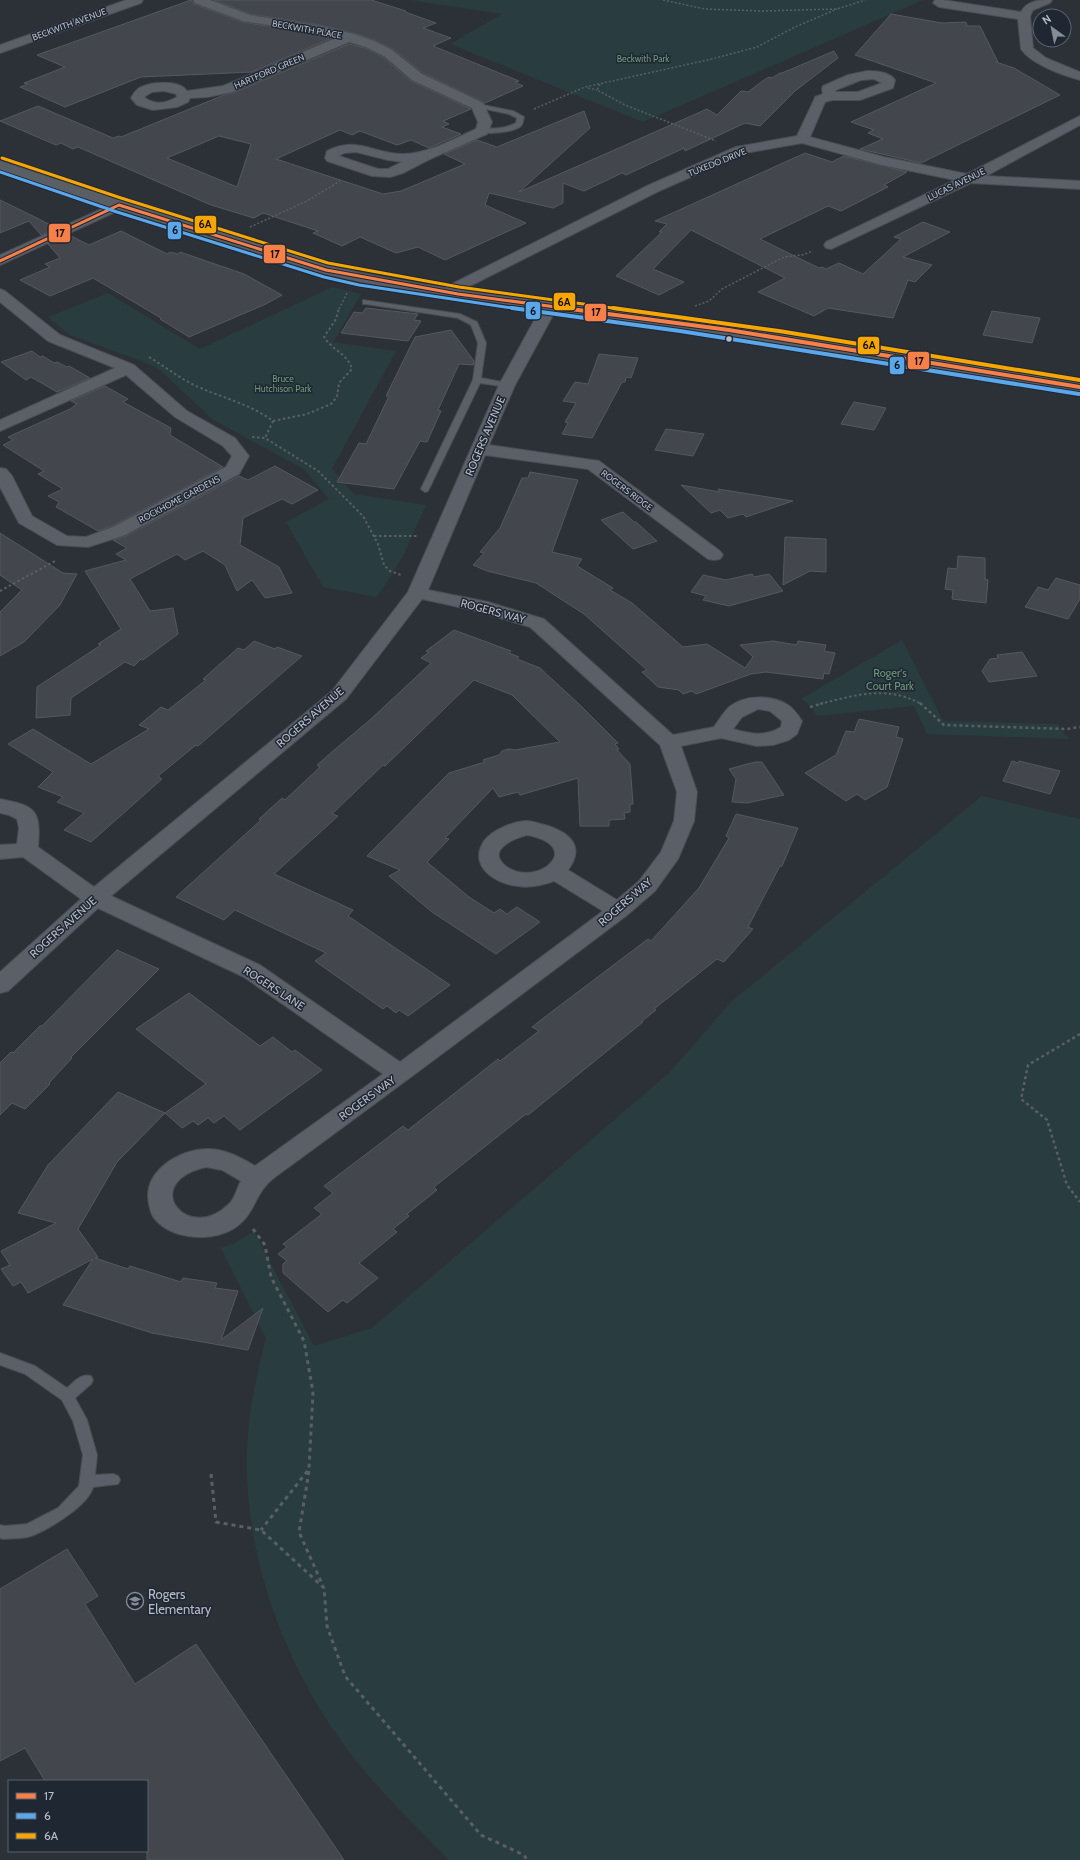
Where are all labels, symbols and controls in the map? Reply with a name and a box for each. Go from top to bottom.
street label: BECKWITH AVENUE [30,5,108,43]
north arrow [1032,8,1072,48]
text: N [1039,12,1054,28]
street label: BECKWITH PLACE [271,17,343,41]
street label: HARTFORD GREEN [232,51,306,91]
park label: Beckwith Park [617,53,669,64]
street label: TUXEDO DRIVE [686,145,748,179]
street label: LUCAS AVENUE [925,165,987,203]
line badge: 6A [194,215,217,234]
text: 6A [198,217,212,231]
line badge: 6 [167,221,182,240]
line badge: 17 [48,223,71,243]
text: 6 [172,223,178,237]
text: 17 [55,226,65,240]
line badge: 17 [263,244,286,264]
text: 17 [270,247,280,261]
line badge: 6A [553,292,576,311]
text: 6A [557,295,571,309]
line badge: 6 [525,301,541,320]
line badge: 17 [584,303,607,322]
text: 6 [530,304,536,318]
text: 17 [591,305,601,319]
unlabelled marker [724,334,734,344]
line badge: 6A [857,336,880,355]
text: 6A [862,338,876,352]
line badge: 17 [907,351,930,370]
text: 17 [914,354,924,368]
line badge: 6 [889,356,905,375]
text: 6 [894,358,900,372]
park label: Bruce Hutchison Park [255,373,311,394]
street label: ROGERS AVENUE [462,394,508,478]
street label: ROGERS RIDGE [599,467,655,513]
street label: ROCKHOME GARDENS [136,473,222,525]
street label: ROGERS WAY [459,596,528,627]
park label: Roger's Court Park [866,666,914,693]
street label: ROGERS AVENUE [273,684,347,750]
street label: ROGERS WAY [595,874,655,929]
street label: ROGERS AVENUE [27,893,99,961]
street label: ROGERS LANE [241,963,307,1013]
street label: ROGERS WAY [336,1072,399,1123]
place label: Rogers Elementary [148,1586,212,1617]
school or university icon: Rogers Elementary [125,1591,145,1611]
legend [8,1780,148,1852]
text: 17 [44,1788,54,1803]
text: 6 [44,1808,51,1823]
text: 6A [44,1828,59,1843]

